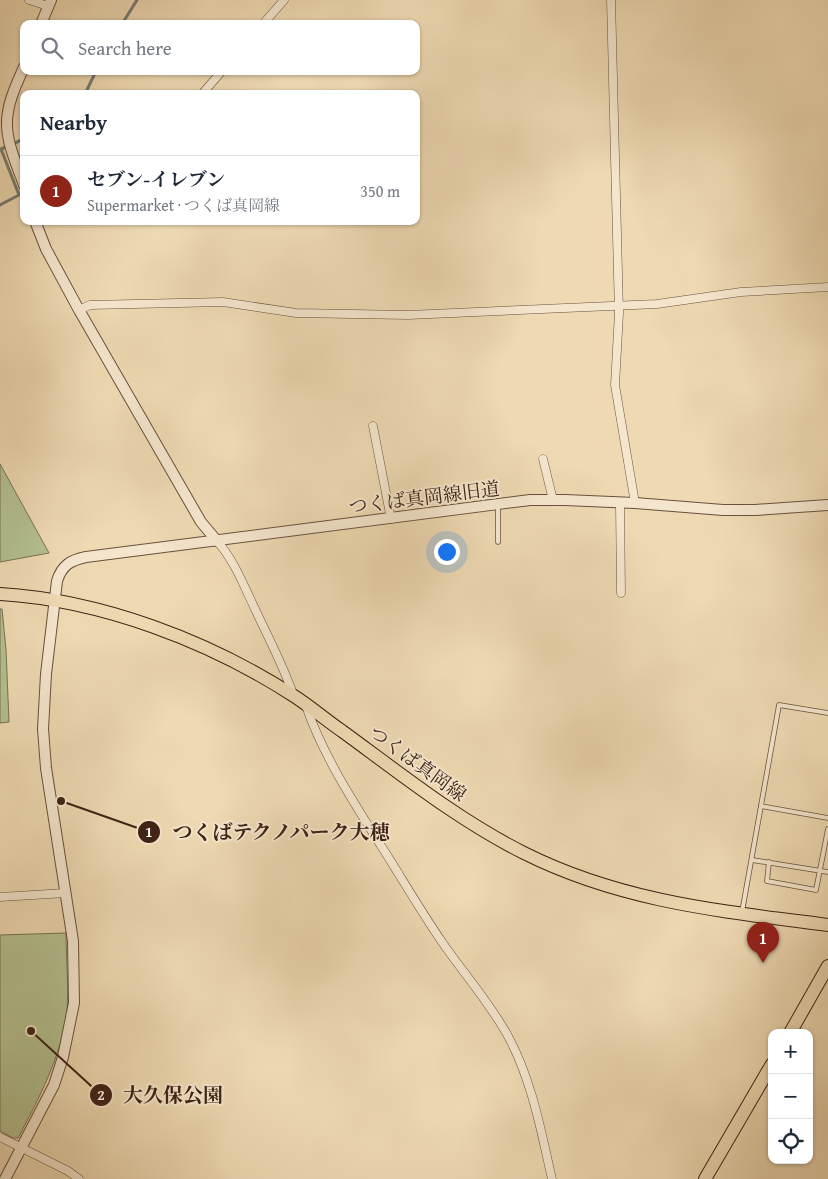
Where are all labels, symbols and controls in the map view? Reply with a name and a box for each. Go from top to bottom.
search box [20,20,420,75]
icon: search [38,34,66,62]
text: Search here [78,34,172,62]
text: Nearby [40,107,107,138]
text: セブン-イレブン [87,165,225,193]
text: 1 [52,179,60,203]
text: 350 m [360,179,400,203]
text: Supermarket · つくば真岡線 [87,193,280,217]
street label: つくば真岡線旧道 [347,474,501,520]
your location [434,539,460,565]
street label: つくば真岡線 [364,718,472,808]
callout: つくばテクノパーク大穂 [136,814,401,849]
text: つくばテクノパーク大穂 [172,817,390,846]
text: 1 [145,821,153,842]
pin: 1 [747,922,779,963]
map controls [768,1029,813,1164]
button: + [768,1029,813,1074]
button: − [768,1074,813,1119]
callout: 大久保公園 [88,1077,233,1112]
text: 大久保公園 [123,1080,223,1109]
text: 2 [97,1084,105,1105]
button: locate [768,1119,813,1164]

